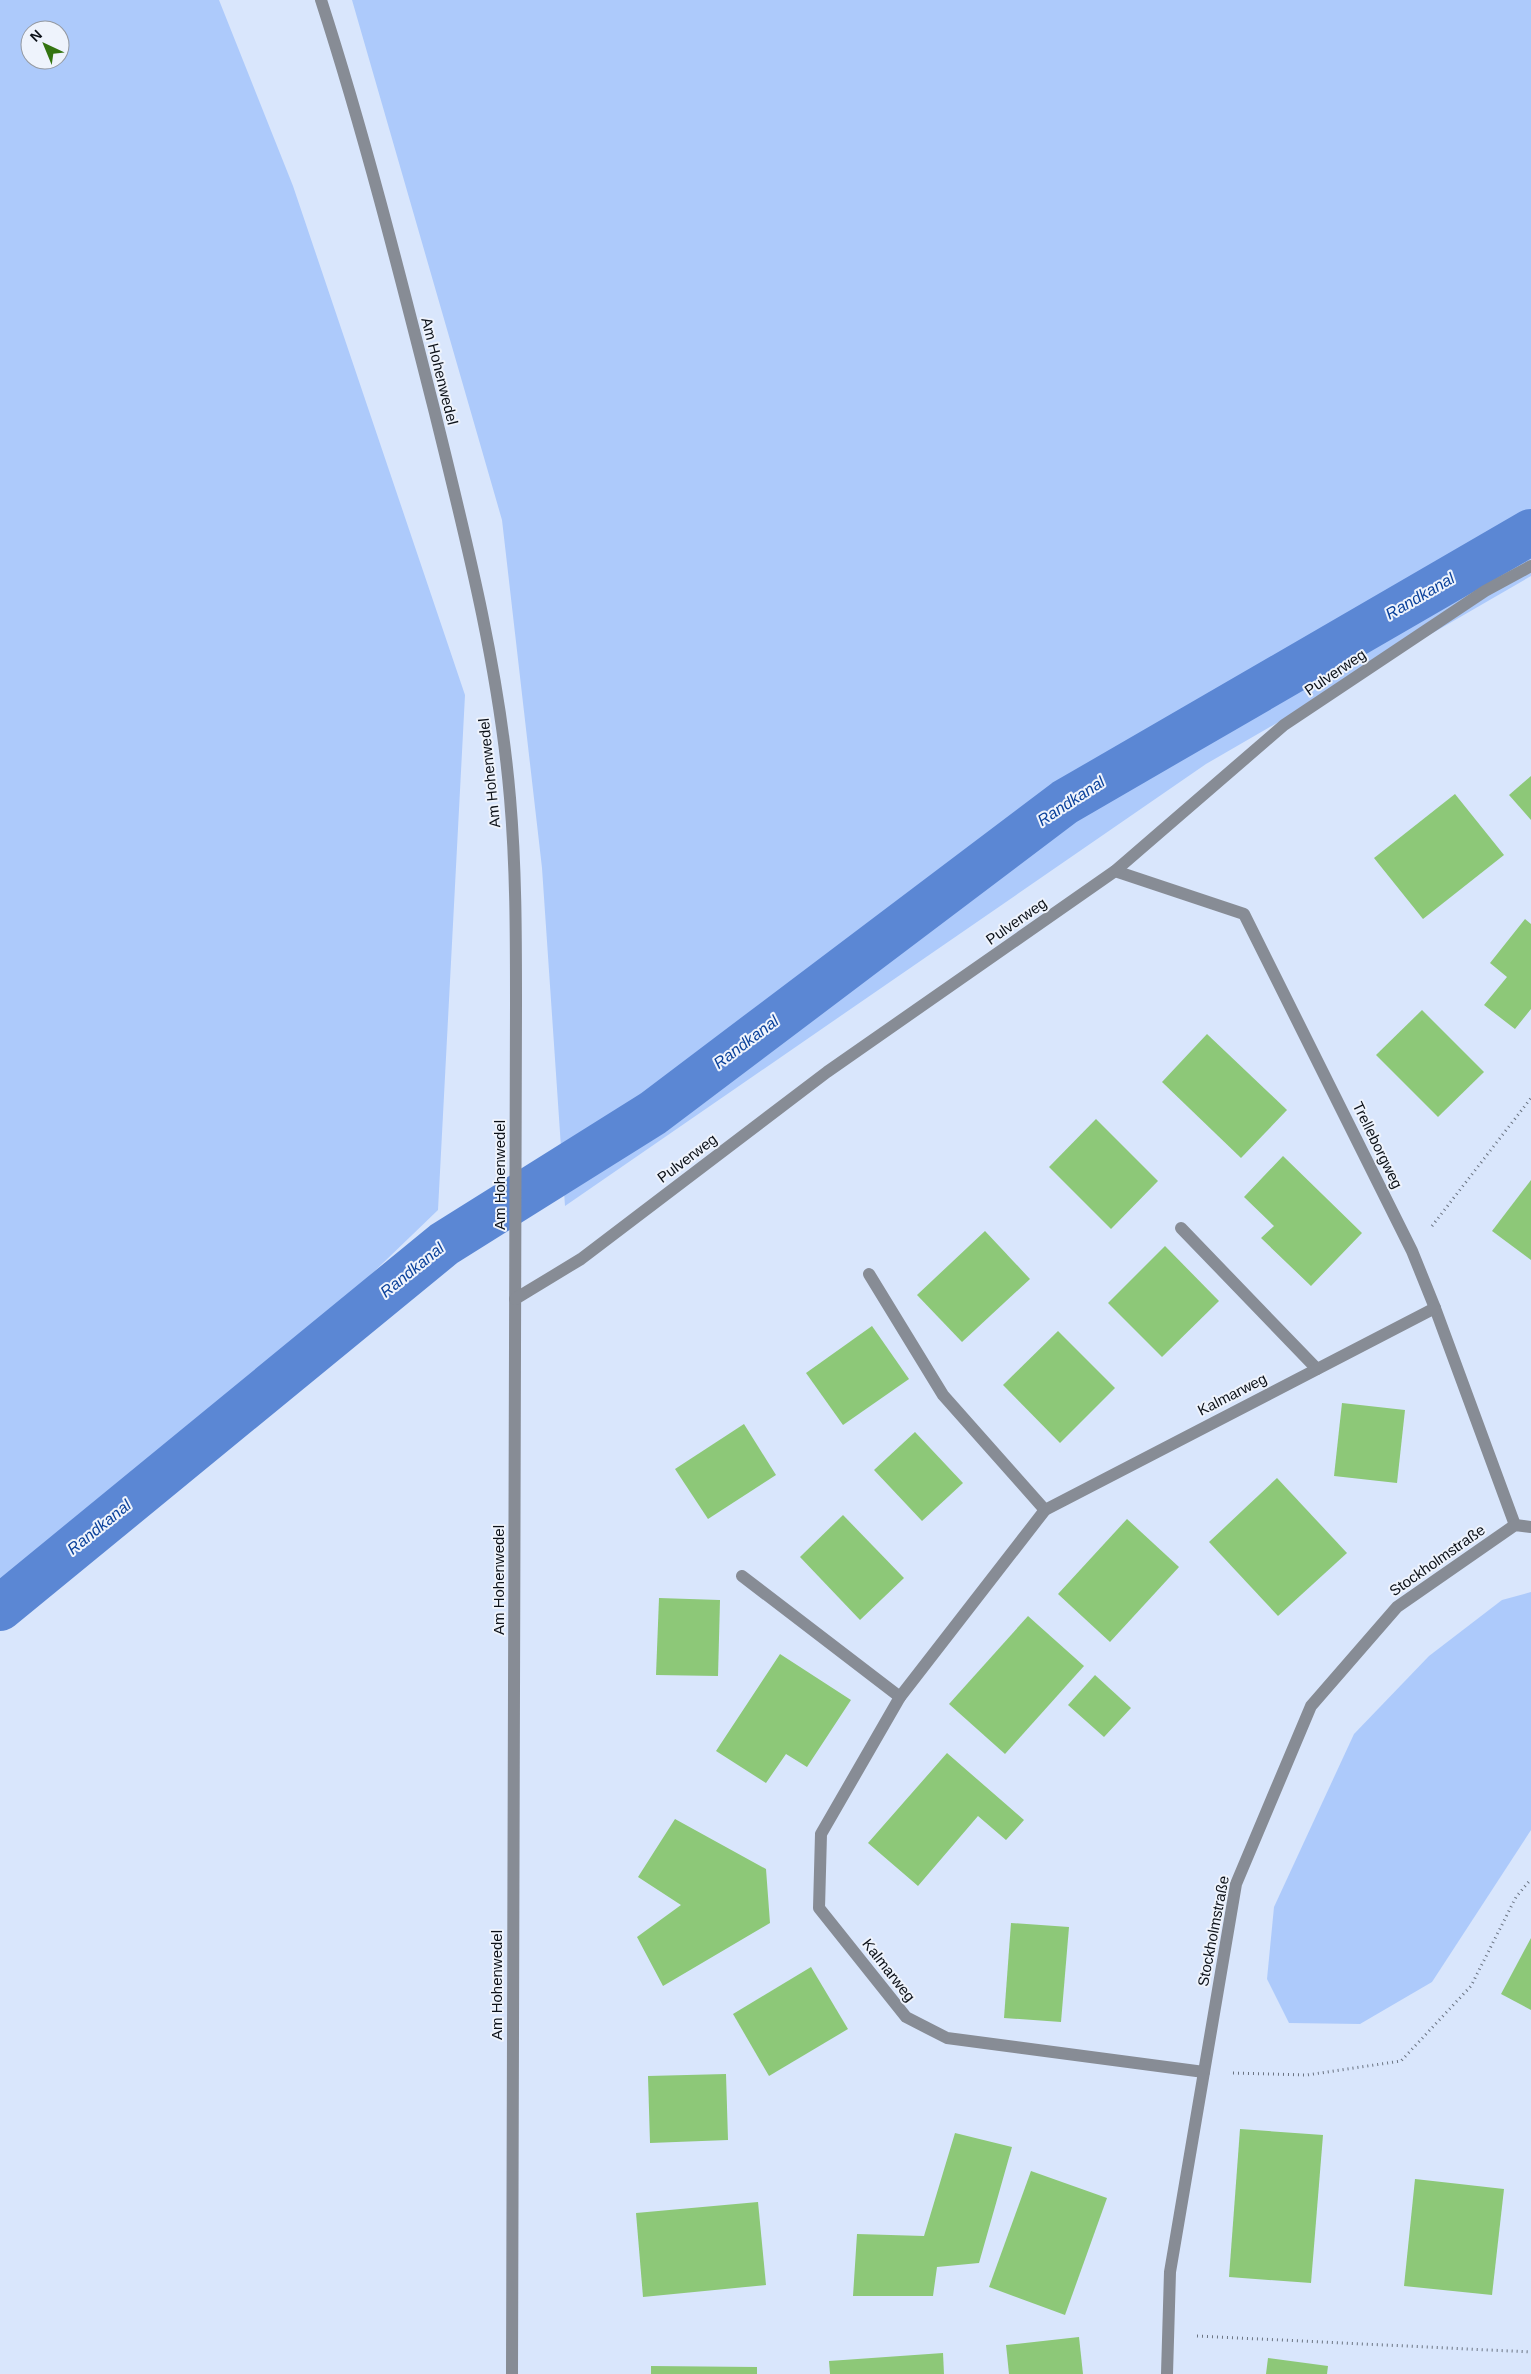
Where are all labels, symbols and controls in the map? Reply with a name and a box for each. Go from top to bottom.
north arrow [20,20,70,70]
text: N [27,26,45,45]
street label: Am Hohenwedel [418,316,462,426]
water label: Randkanal [1383,569,1458,622]
street label: Pulverweg [1301,645,1369,699]
street label: Am Hohenwedel [475,717,503,829]
water label: Randkanal [1034,773,1108,829]
street label: Pulverweg [982,894,1050,948]
water label: Randkanal [710,1012,782,1072]
street label: Trelleborgweg [1350,1099,1406,1191]
street label: Am Hohenwedel [491,1120,508,1230]
street label: Pulverweg [654,1130,720,1186]
water label: Randkanal [377,1239,447,1301]
street label: Kalmarweg [1195,1369,1269,1419]
water label: Randkanal [64,1496,134,1558]
street label: Stockholmstraße [1386,1521,1488,1599]
street label: Am Hohenwedel [490,1525,507,1635]
street label: Stockholmstraße [1194,1874,1232,1988]
street label: Am Hohenwedel [488,1930,505,2040]
street label: Kalmarweg [859,1935,919,2005]

